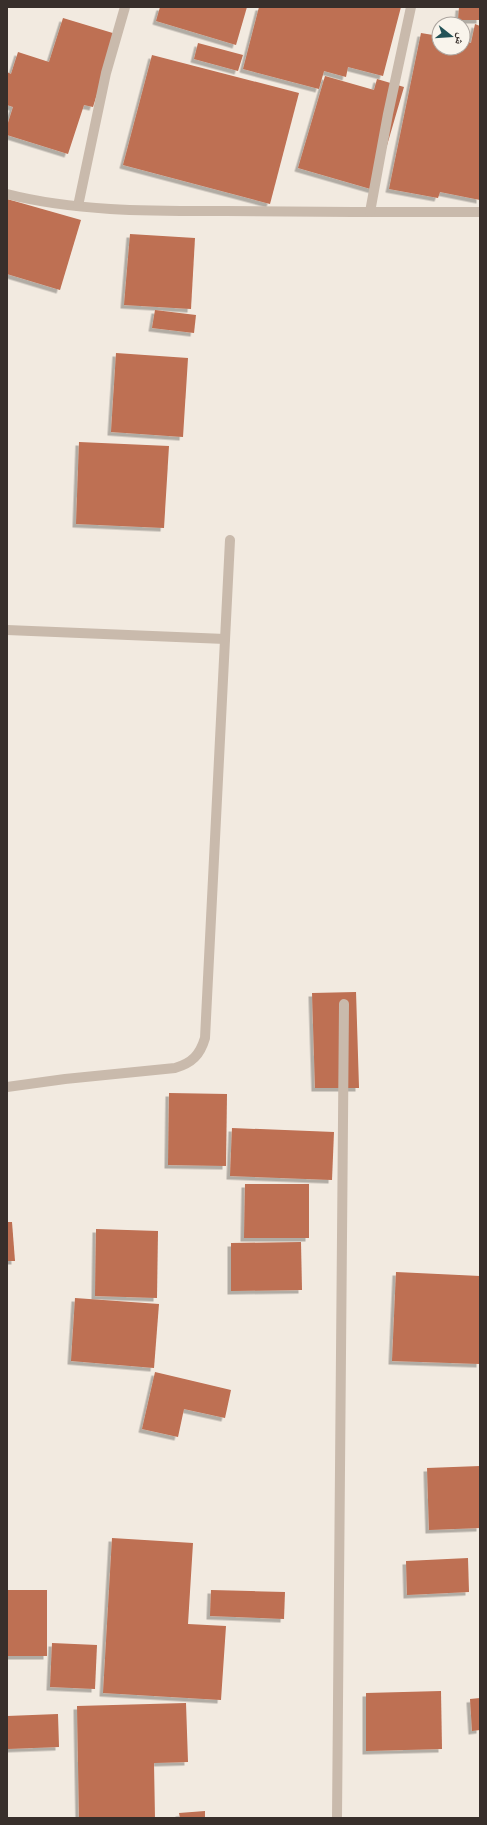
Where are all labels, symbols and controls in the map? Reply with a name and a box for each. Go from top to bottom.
north arrow [431,16,471,56]
text: ش [451,31,469,47]

